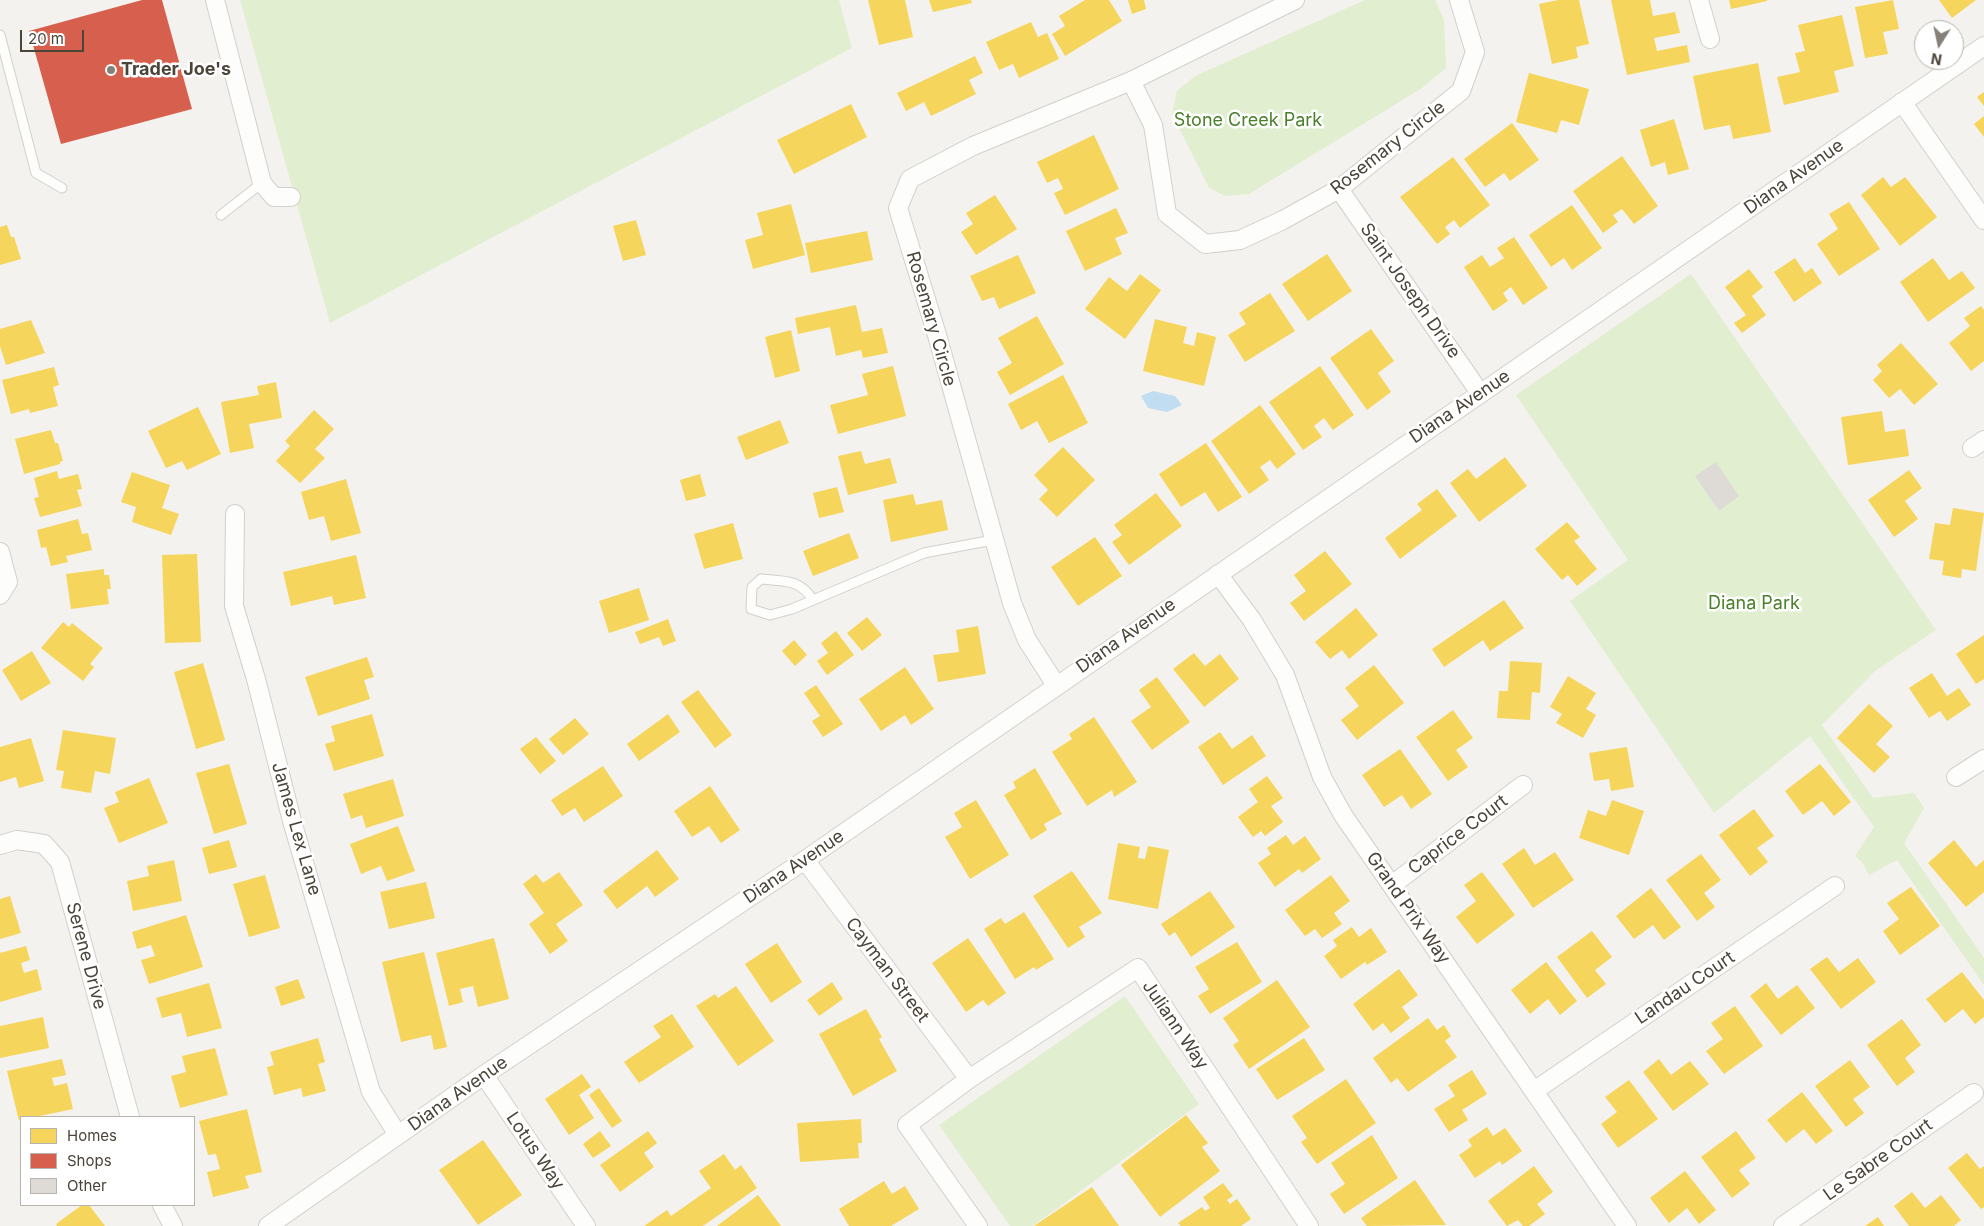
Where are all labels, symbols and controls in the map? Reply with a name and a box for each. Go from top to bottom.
scale bar [22,20,86,52]
north arrow [1914,20,1964,70]
text: 20 m [28,29,64,48]
text: N [1930,50,1943,69]
place label: Trader Joe's [121,59,231,81]
marker: Trader Joe's [105,64,117,76]
street label: Rosemary Circle [1326,97,1450,199]
park label: Stone Creek Park [1174,110,1322,132]
street label: Diana Avenue [1740,135,1848,219]
street label: Saint Joseph Drive [1355,219,1465,363]
street label: Rosemary Circle [901,249,961,389]
street label: Diana Avenue [1406,365,1514,449]
park label: Diana Park [1708,593,1800,615]
street label: Diana Avenue [1072,594,1180,678]
street label: James Lex Lane [267,760,325,898]
street label: Caprice Court [1404,791,1512,879]
street label: Diana Avenue [740,825,848,909]
street label: Grand Prix Way [1361,848,1455,968]
street label: Serene Drive [61,900,111,1012]
street label: Cayman Street [841,913,933,1027]
street label: Landau Court [1631,947,1739,1029]
street label: Juliann Way [1137,976,1213,1074]
street label: Diana Avenue [404,1052,512,1136]
street label: Lotus Way [501,1108,569,1194]
street label: Le Sabre Court [1819,1114,1937,1206]
legend [20,1116,195,1206]
text: Homes [67,1126,117,1145]
text: Shops [67,1151,112,1170]
text: Other [67,1176,107,1195]

